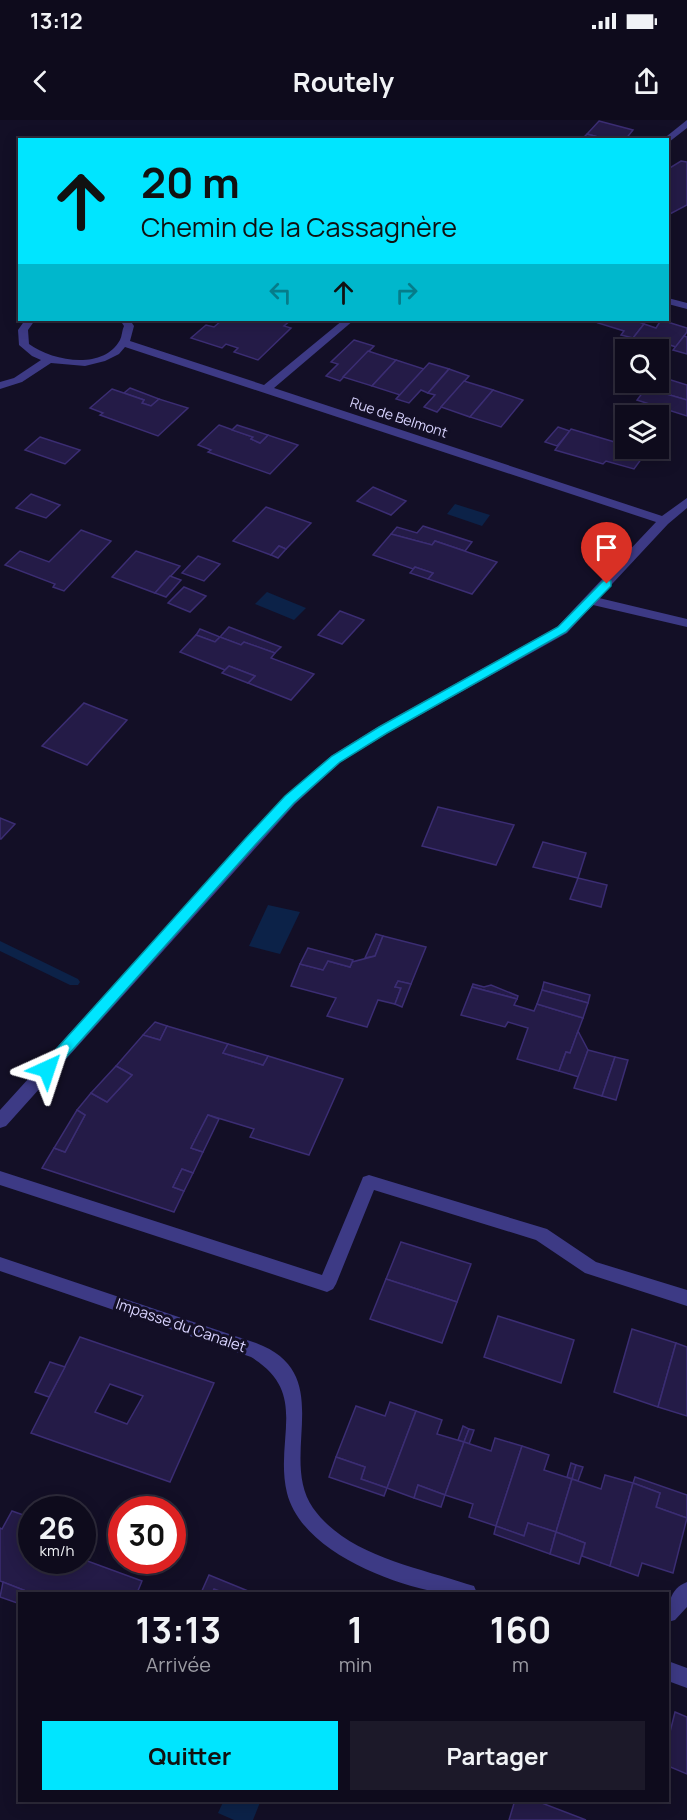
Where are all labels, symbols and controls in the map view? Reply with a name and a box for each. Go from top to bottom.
text: 13:12 [30,6,83,36]
text: Routely [293,63,394,100]
icon: back [24,65,57,98]
icon: share [630,65,663,98]
text: 20 m [141,153,240,211]
icon: ahead [42,162,120,240]
text: Chemin de la Cassagnère [141,208,457,245]
icon: left [264,276,297,309]
icon: ahead [327,276,360,309]
icon: right [390,276,423,309]
map controls [615,339,669,459]
button: search [615,339,669,393]
street label: Rue de Belmont [348,392,451,442]
button: layers [615,405,669,459]
pin [581,522,632,584]
icon: arrive [590,531,623,564]
position arrow [15,1037,79,1101]
street label: Impasse du Canalet [113,1293,249,1357]
speed limit sign: 30 [108,1496,186,1574]
text: 26 [39,1507,75,1548]
text: km/h [40,1540,74,1561]
text: 13:13 [135,1605,221,1654]
text: 1 [348,1605,363,1654]
text: 160 [490,1605,552,1654]
text: Arrivée [146,1651,211,1678]
text: min [339,1651,372,1678]
text: m [512,1651,529,1678]
button: Quitter [42,1721,338,1790]
button: Partager [350,1721,645,1790]

